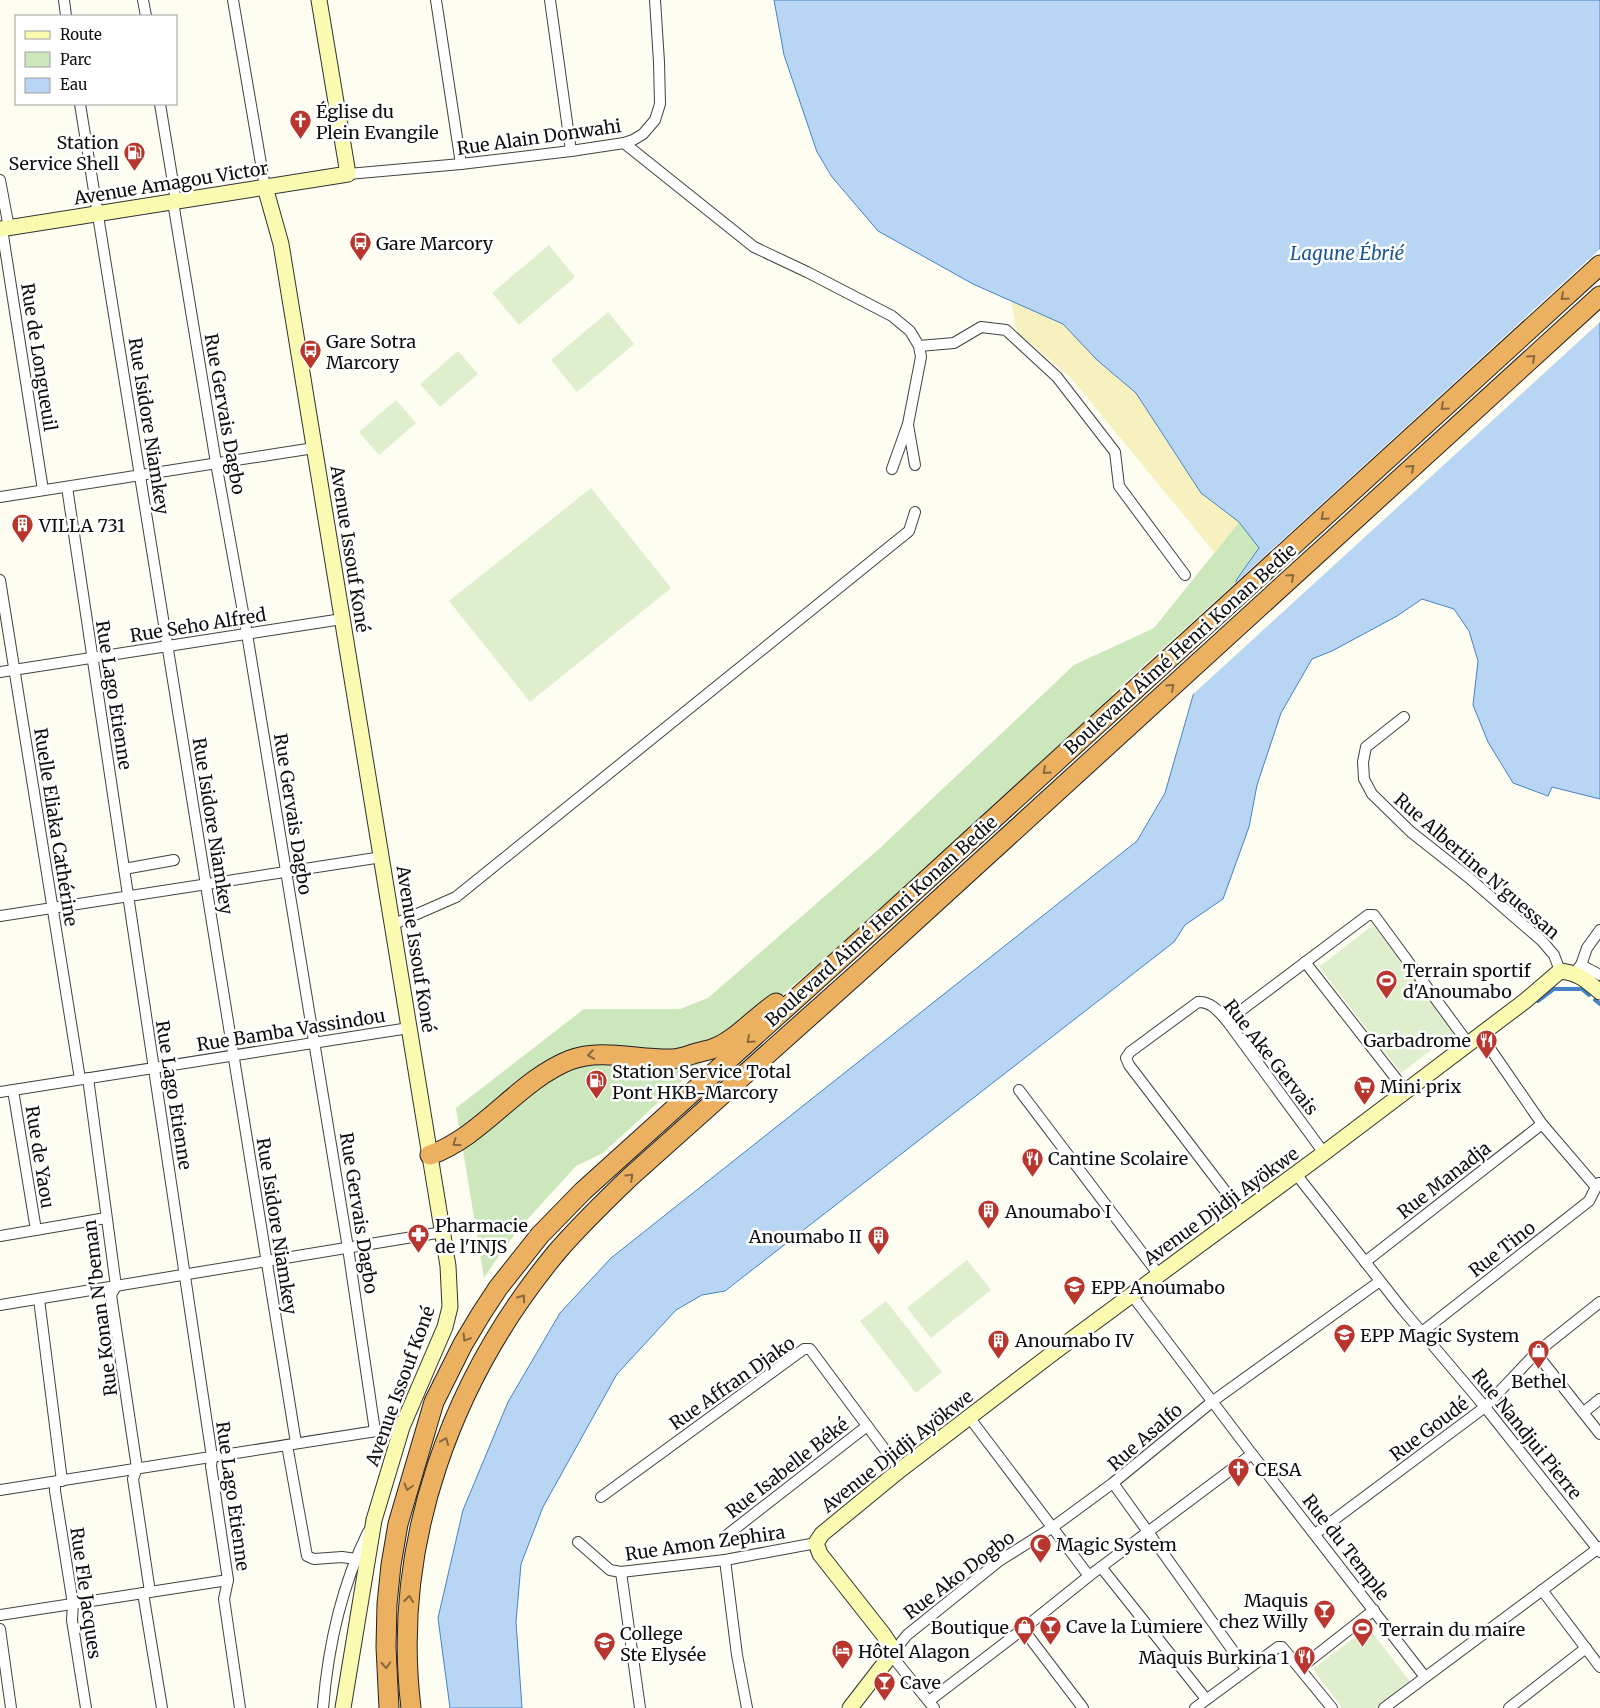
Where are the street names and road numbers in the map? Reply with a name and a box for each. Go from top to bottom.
street label: Rue Alain Donwahi [455,114,623,160]
street label: Avenue Amagou Victor [71,156,270,210]
street label: Rue de Longueuil [16,281,62,433]
street label: Rue Gervais Dagbo [200,332,250,496]
street label: Rue Isidore Niamkey [124,336,174,517]
street label: Avenue Issouf Koné [325,463,375,634]
street label: Boulevard Aimé Henri Konan Bedie [1059,539,1301,759]
street label: Rue Seho Alfred [128,603,268,647]
street label: Rue Lago Etienne [91,619,137,771]
street label: Ruelle Eliaka Cathérine [29,726,83,928]
street label: Rue Gervais Dagbo [269,732,317,896]
street label: Rue Isidore Niamkey [188,736,238,917]
street label: Rue Albertine N'guessan [1389,788,1565,944]
street label: Boulevard Aimé Henri Konan Bedie [760,811,1002,1031]
street label: Avenue Issouf Koné [391,863,441,1034]
street label: Rue Ake Gervais [1219,995,1323,1120]
street label: Rue Bamba Vassindou [195,1004,387,1056]
street label: Rue Lago Etienne [151,1019,197,1171]
street label: Rue de Yaou [21,1104,59,1210]
street label: Rue Gervais Dagbo [335,1131,383,1295]
street label: Rue Isidore Niamkey [252,1136,302,1317]
street label: Rue Manadja [1393,1136,1496,1224]
street label: Avenue Djidji Ayökwe [1138,1142,1303,1271]
street label: Rue Tino [1464,1216,1540,1282]
street label: Rue Konan N'beman [78,1218,122,1398]
street label: Avenue Issouf Koné [360,1303,440,1470]
street label: Rue Affran Djako [665,1331,799,1435]
street label: Rue Nandjui Pierre [1467,1364,1587,1504]
street label: Avenue Djidji Ayökwe [816,1385,977,1518]
street label: Rue Goudé [1385,1392,1473,1466]
street label: Rue Asalfo [1103,1398,1187,1476]
street label: Rue Isabelle Béké [721,1413,853,1523]
street label: Rue Lago Etienne [211,1420,255,1572]
street label: Rue du Temple [1297,1489,1395,1605]
street label: Rue Amon Zephira [623,1520,787,1566]
street label: Rue Fle Jacques [65,1526,107,1660]
street label: Rue Ako Dogbo [899,1526,1019,1624]

